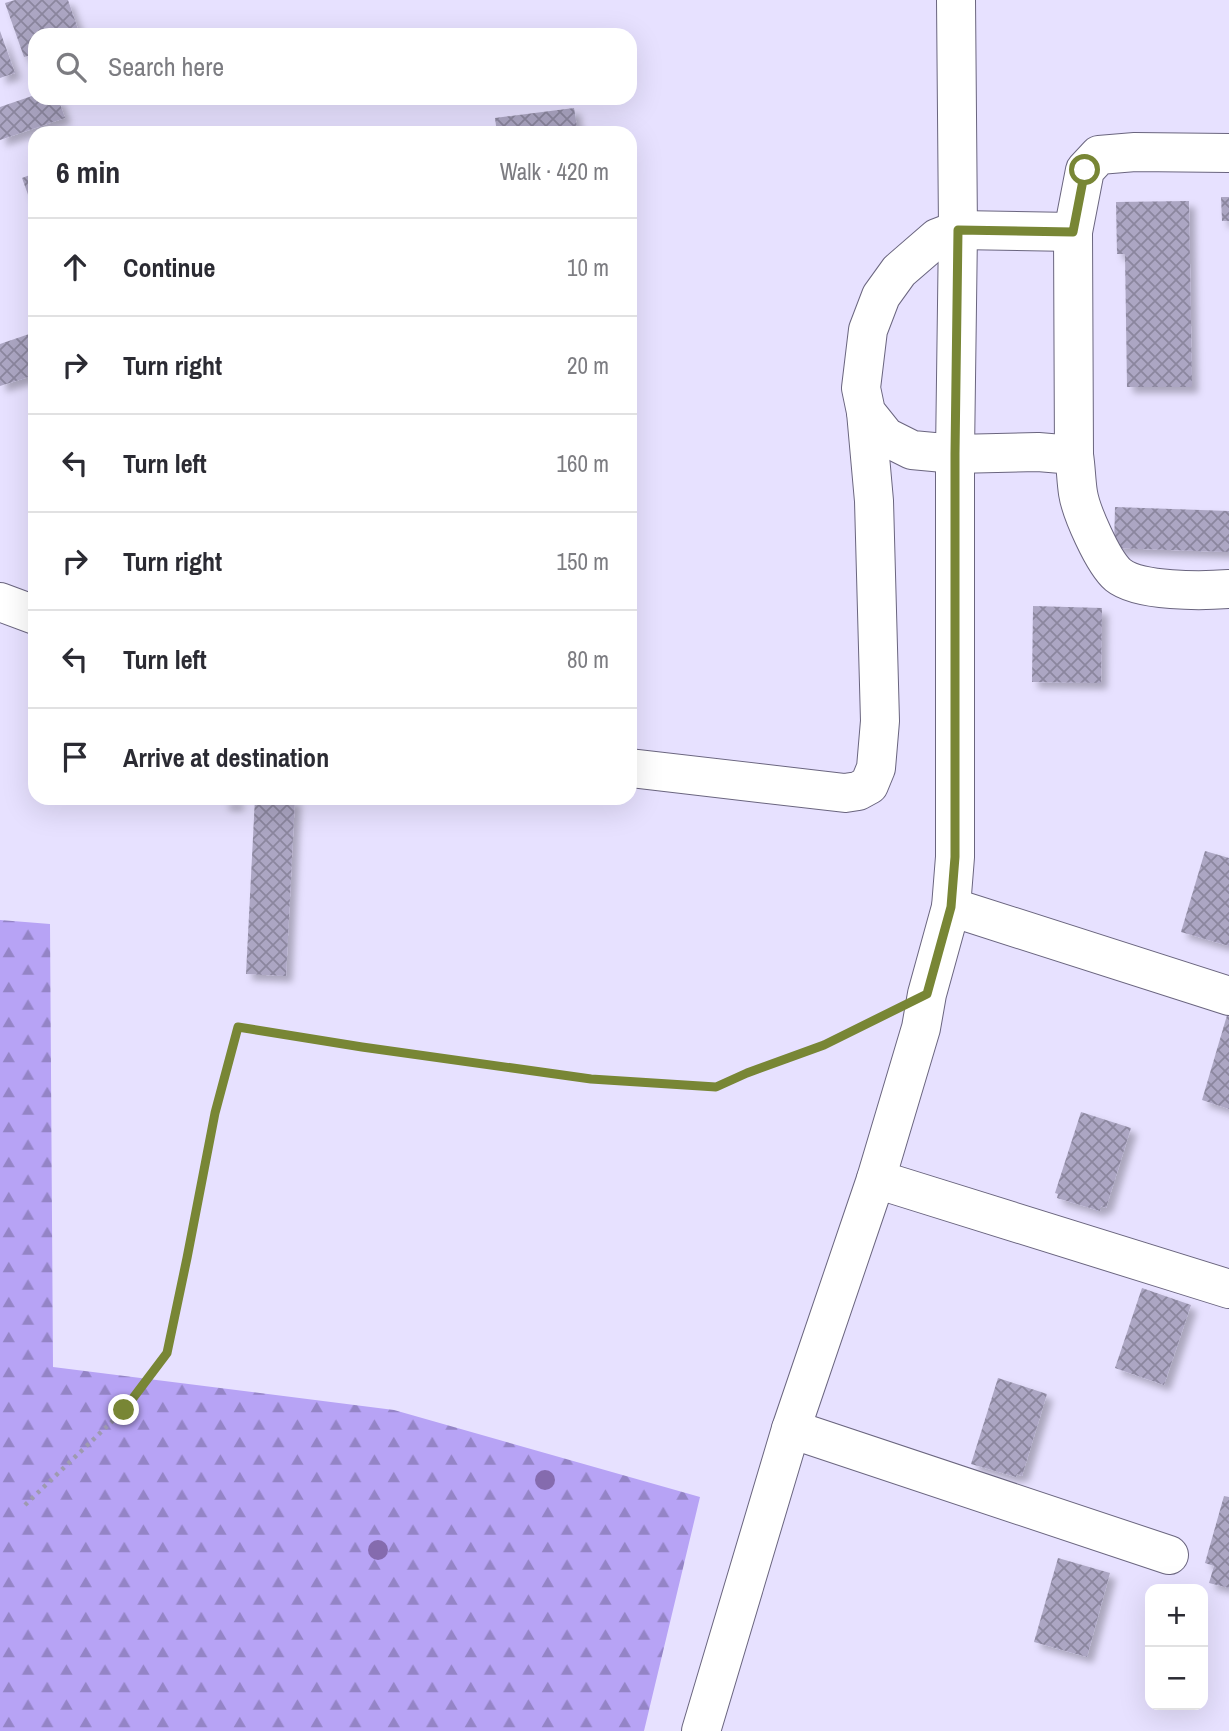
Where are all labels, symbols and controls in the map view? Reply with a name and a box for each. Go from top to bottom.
search box [28,28,637,105]
icon: search [52,48,90,86]
text: Search here [108,49,224,84]
text: 6 min [56,152,120,192]
route start [1069,154,1100,185]
text: Walk · 420 m [500,156,609,187]
icon: ahead [56,248,94,286]
text: Continue [123,250,215,285]
text: 10 m [567,252,609,283]
icon: right [56,346,94,384]
text: Turn right [123,348,222,383]
text: 20 m [567,350,609,381]
icon: left [56,444,94,482]
text: Turn left [123,446,207,481]
text: 160 m [557,448,609,479]
icon: right [56,542,94,580]
text: Turn right [123,544,222,579]
text: 150 m [557,546,609,577]
icon: left [56,640,94,678]
text: Turn left [123,642,207,677]
text: 80 m [567,644,609,675]
icon: arrive [56,738,94,776]
text: Arrive at destination [123,740,329,775]
route end [108,1394,139,1425]
map controls [1145,1584,1208,1710]
button: + [1145,1584,1208,1647]
button: − [1145,1647,1208,1710]

